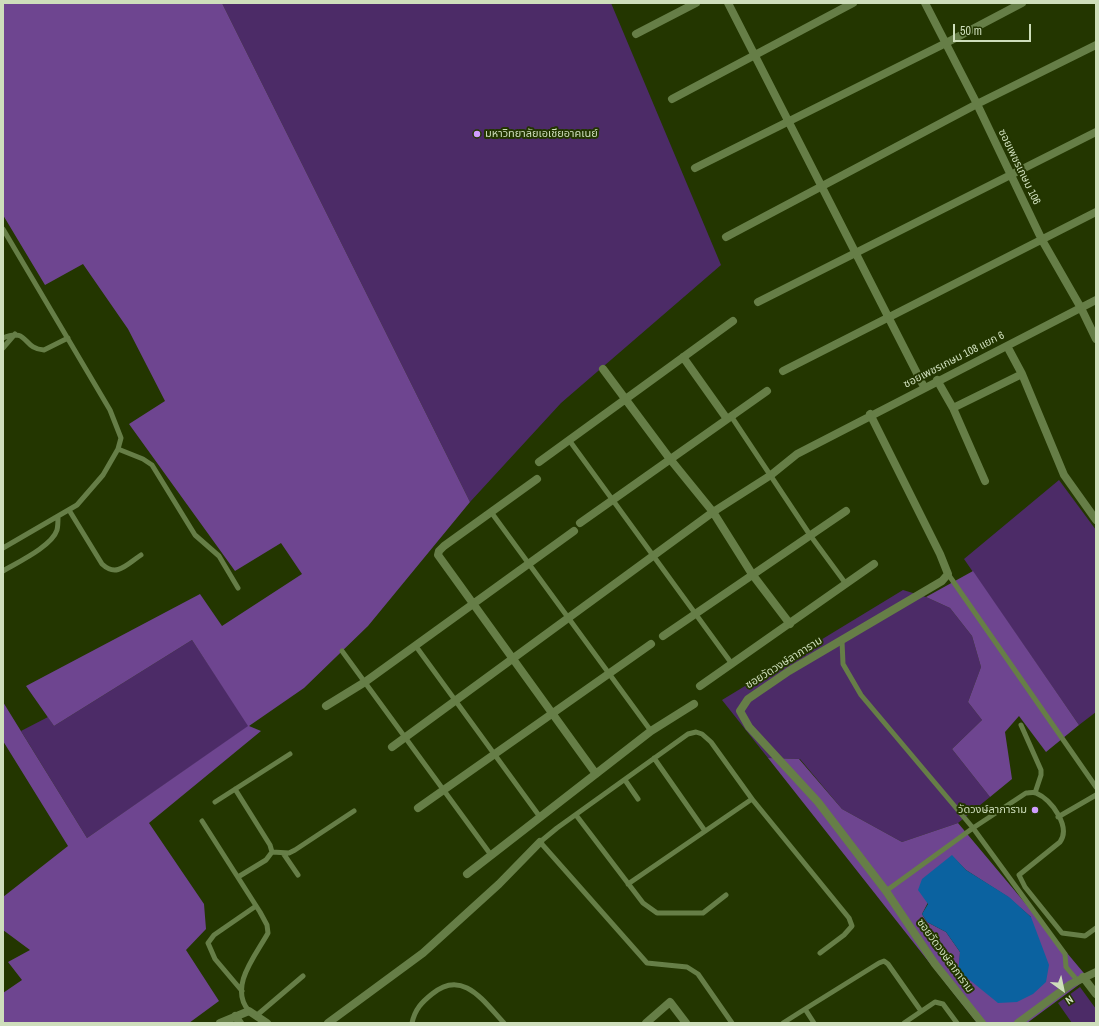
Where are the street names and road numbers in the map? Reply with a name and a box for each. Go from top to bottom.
street label: ซอยเพชรเกษม 106 [995,127,1043,207]
street label: ซอยเพชรเกษม 108 แยก 6 [901,329,1007,391]
street label: ซอยวัดวงษ์ลาภาราม [743,634,825,692]
street label: ซอยวัดวงษ์ลาภาราม [914,917,976,995]

